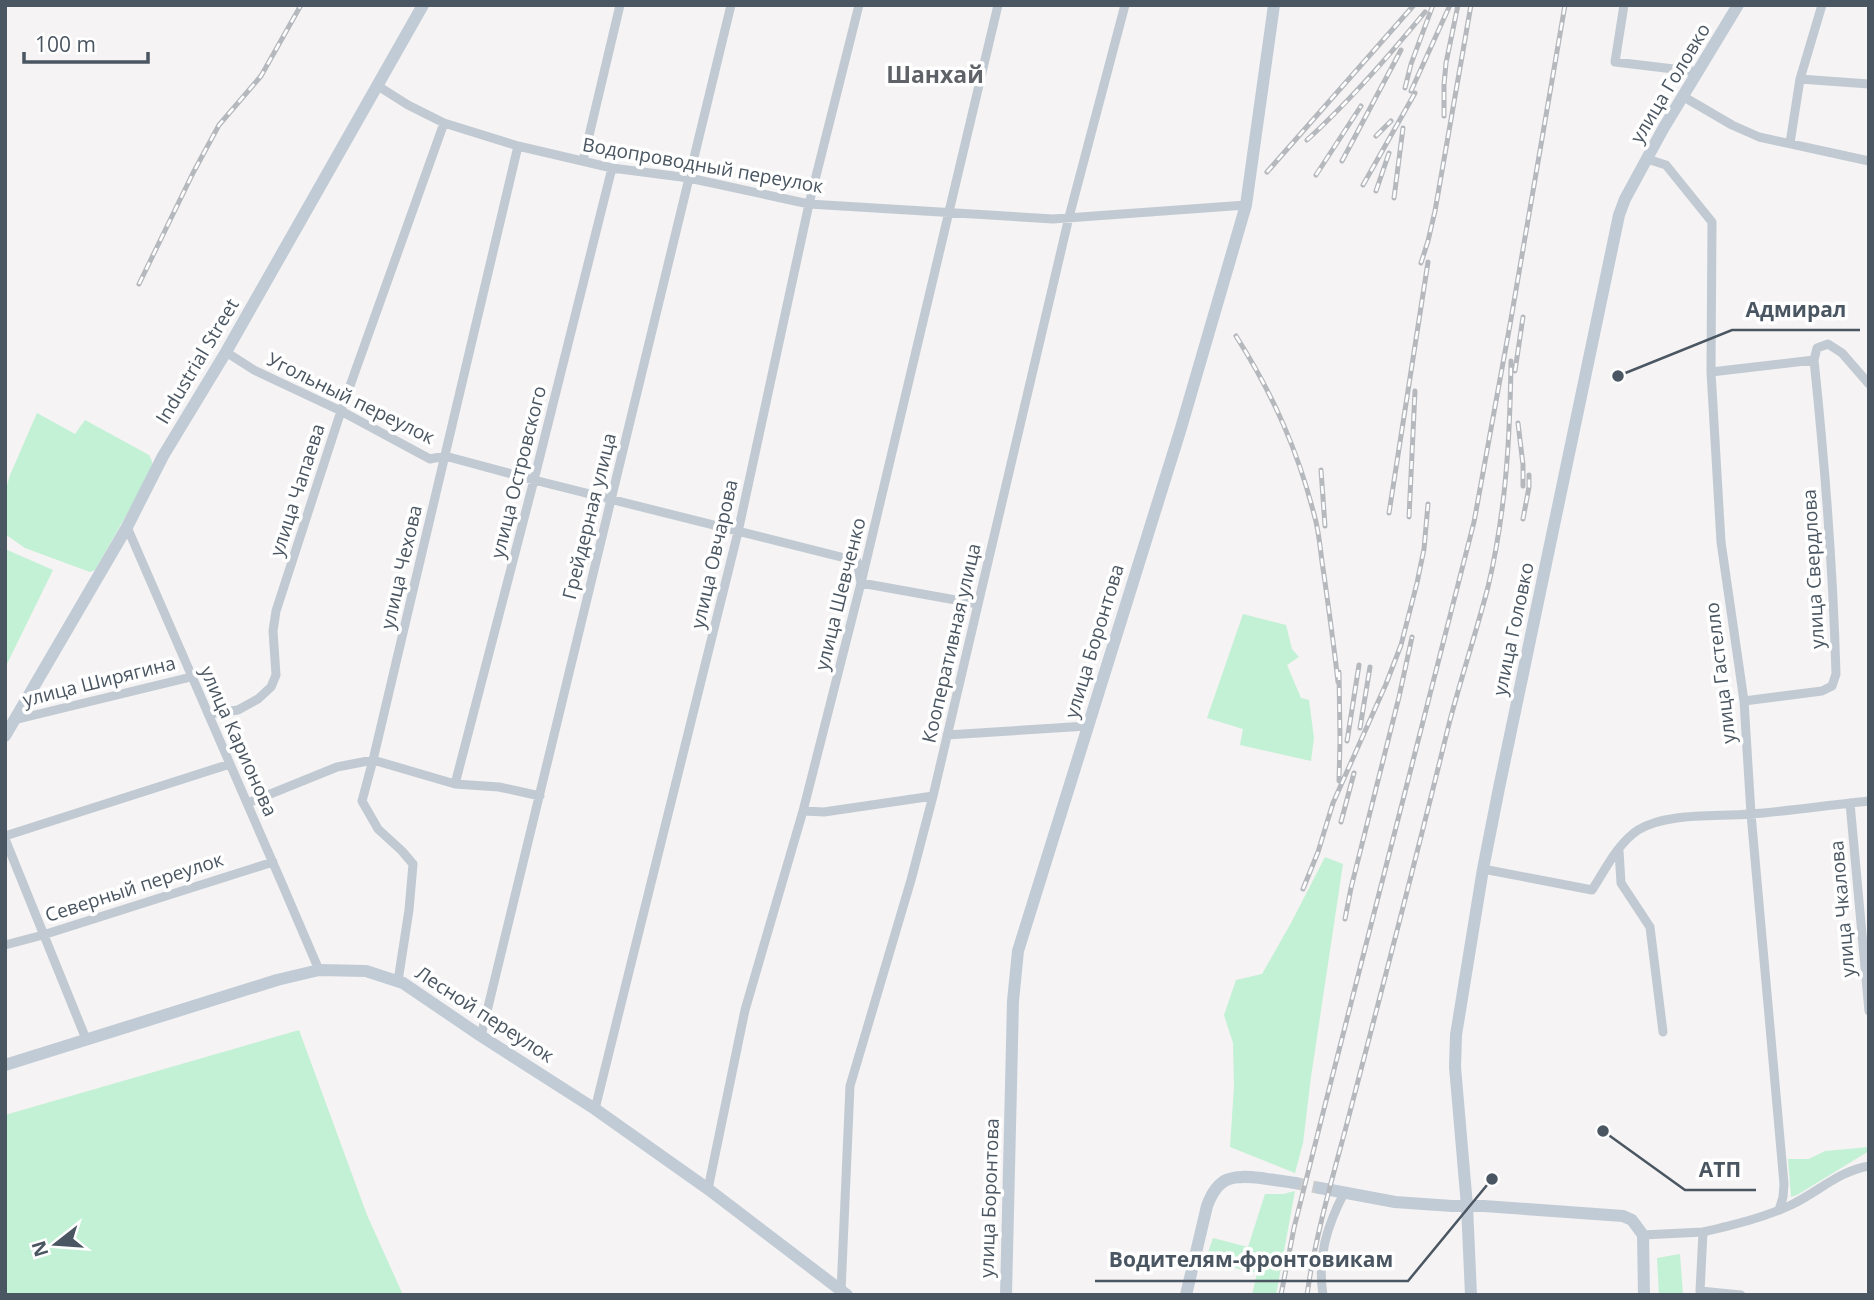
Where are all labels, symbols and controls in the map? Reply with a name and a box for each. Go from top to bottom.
street label: улица Головко [1624,18,1716,148]
scale bar [24,21,149,65]
text: 100 m [35,30,96,58]
district label: Шанхай [886,58,984,90]
street label: Водопроводный переулок [581,131,826,199]
callout: Адмирал [1732,288,1860,330]
street label: Industrial Street [149,293,245,429]
text: Адмирал [1746,295,1846,323]
street label: Угольный переулок [263,346,439,450]
street label: улица Островского [484,383,552,561]
street label: улица Чапаева [263,420,331,560]
street label: Грейдерная улица [556,430,622,602]
street label: улица Овчарова [684,477,744,631]
street label: улица Свердлова [1796,489,1830,649]
street label: улица Чехова [374,502,428,632]
street label: улица Шевченко [808,515,872,673]
street label: Кооперативная улица [915,541,987,745]
street label: улица Головко [1486,560,1540,698]
street label: улица Боронтова [1058,561,1130,721]
street label: улица Гастелло [1698,601,1742,745]
street label: улица Ширягина [20,649,178,713]
street label: улица Карионова [194,662,284,820]
street label: улица Чкалова [1823,840,1861,978]
street label: Северный переулок [42,846,227,928]
street label: Лесной переулок [411,960,559,1069]
street label: улица Боронтова [973,1118,1005,1278]
callout: АТП [1685,1148,1756,1190]
text: АТП [1699,1155,1741,1183]
north arrow [21,1209,91,1279]
text: N [25,1238,54,1260]
callout: Водителям-фронтовикам [1095,1239,1408,1281]
text: Водителям-фронтовикам [1109,1245,1393,1273]

